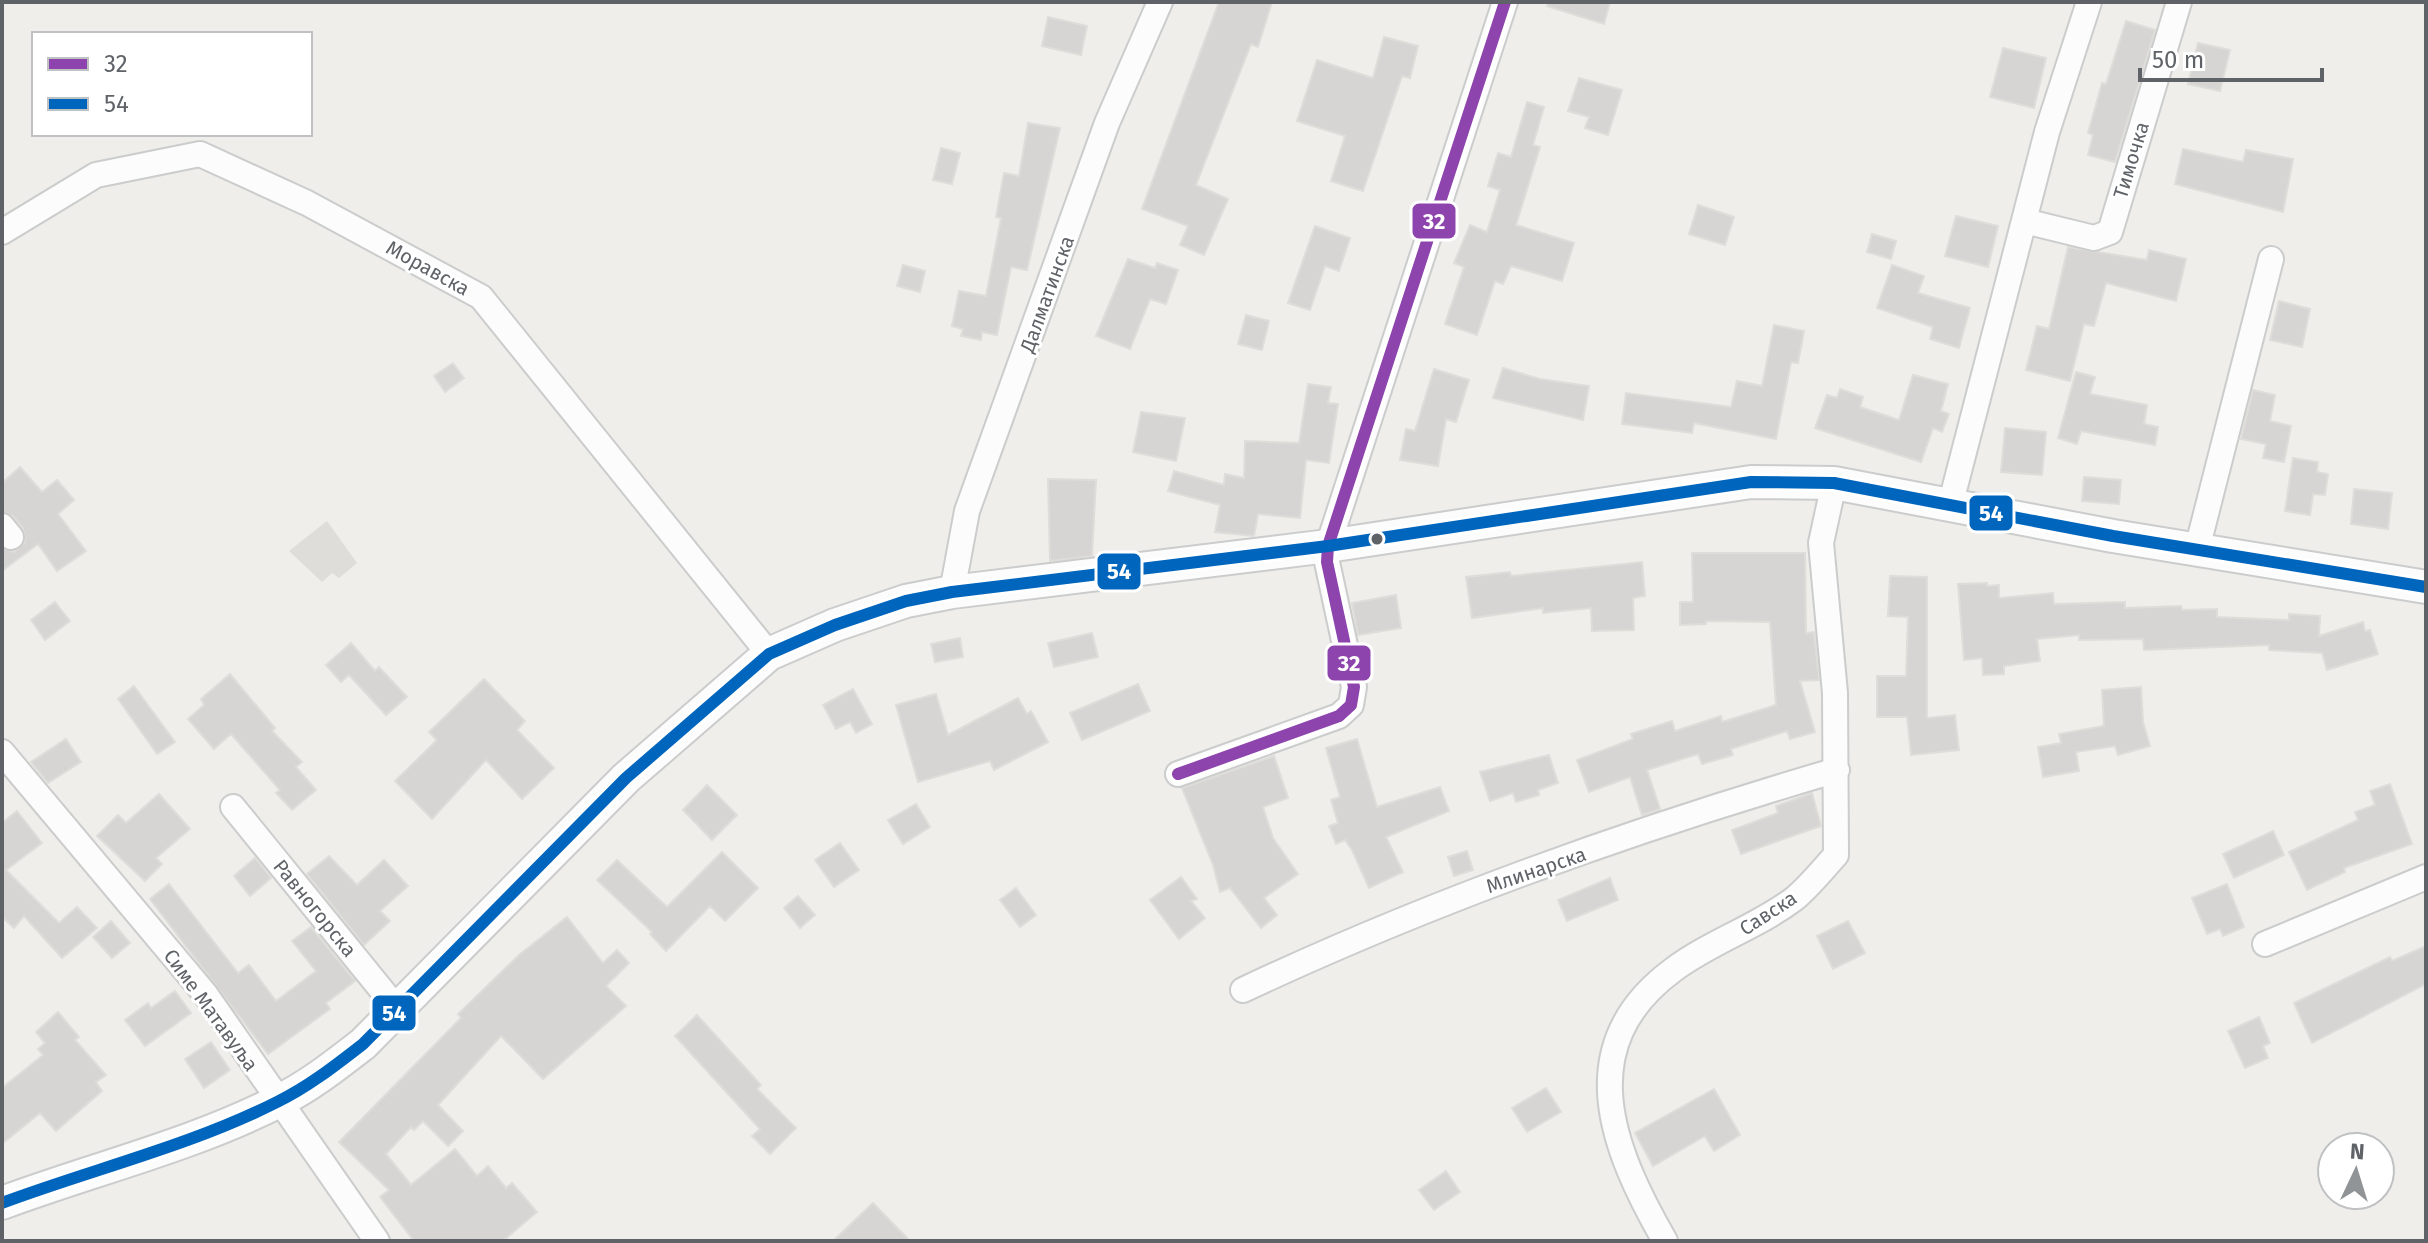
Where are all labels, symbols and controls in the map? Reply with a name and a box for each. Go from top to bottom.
legend [32,32,312,136]
scale bar [2140,32,2322,82]
text: 50 m [2152,46,2204,74]
text: 32 [104,50,128,78]
text: 54 [104,90,129,118]
street label: Тимочка [2108,119,2154,201]
line badge: 32 [1411,202,1457,240]
text: 32 [1422,208,1445,235]
street label: Далматинска [1015,233,1079,356]
street label: Моравска [382,235,474,301]
line badge: 54 [1968,494,2014,532]
text: 54 [1979,500,2003,527]
unlabelled marker [1369,531,1385,547]
line badge: 54 [1096,552,1142,591]
text: 54 [1107,558,1131,585]
line badge: 32 [1326,644,1372,682]
text: 32 [1337,650,1360,677]
street label: Млинарска [1483,842,1589,898]
street label: Равногорска [268,854,362,962]
street label: Савска [1735,886,1801,940]
street label: Симе Матавуља [159,944,263,1076]
line badge: 54 [371,994,417,1032]
text: 54 [382,1000,406,1027]
north arrow [2316,1131,2396,1211]
text: N [2349,1138,2366,1166]

